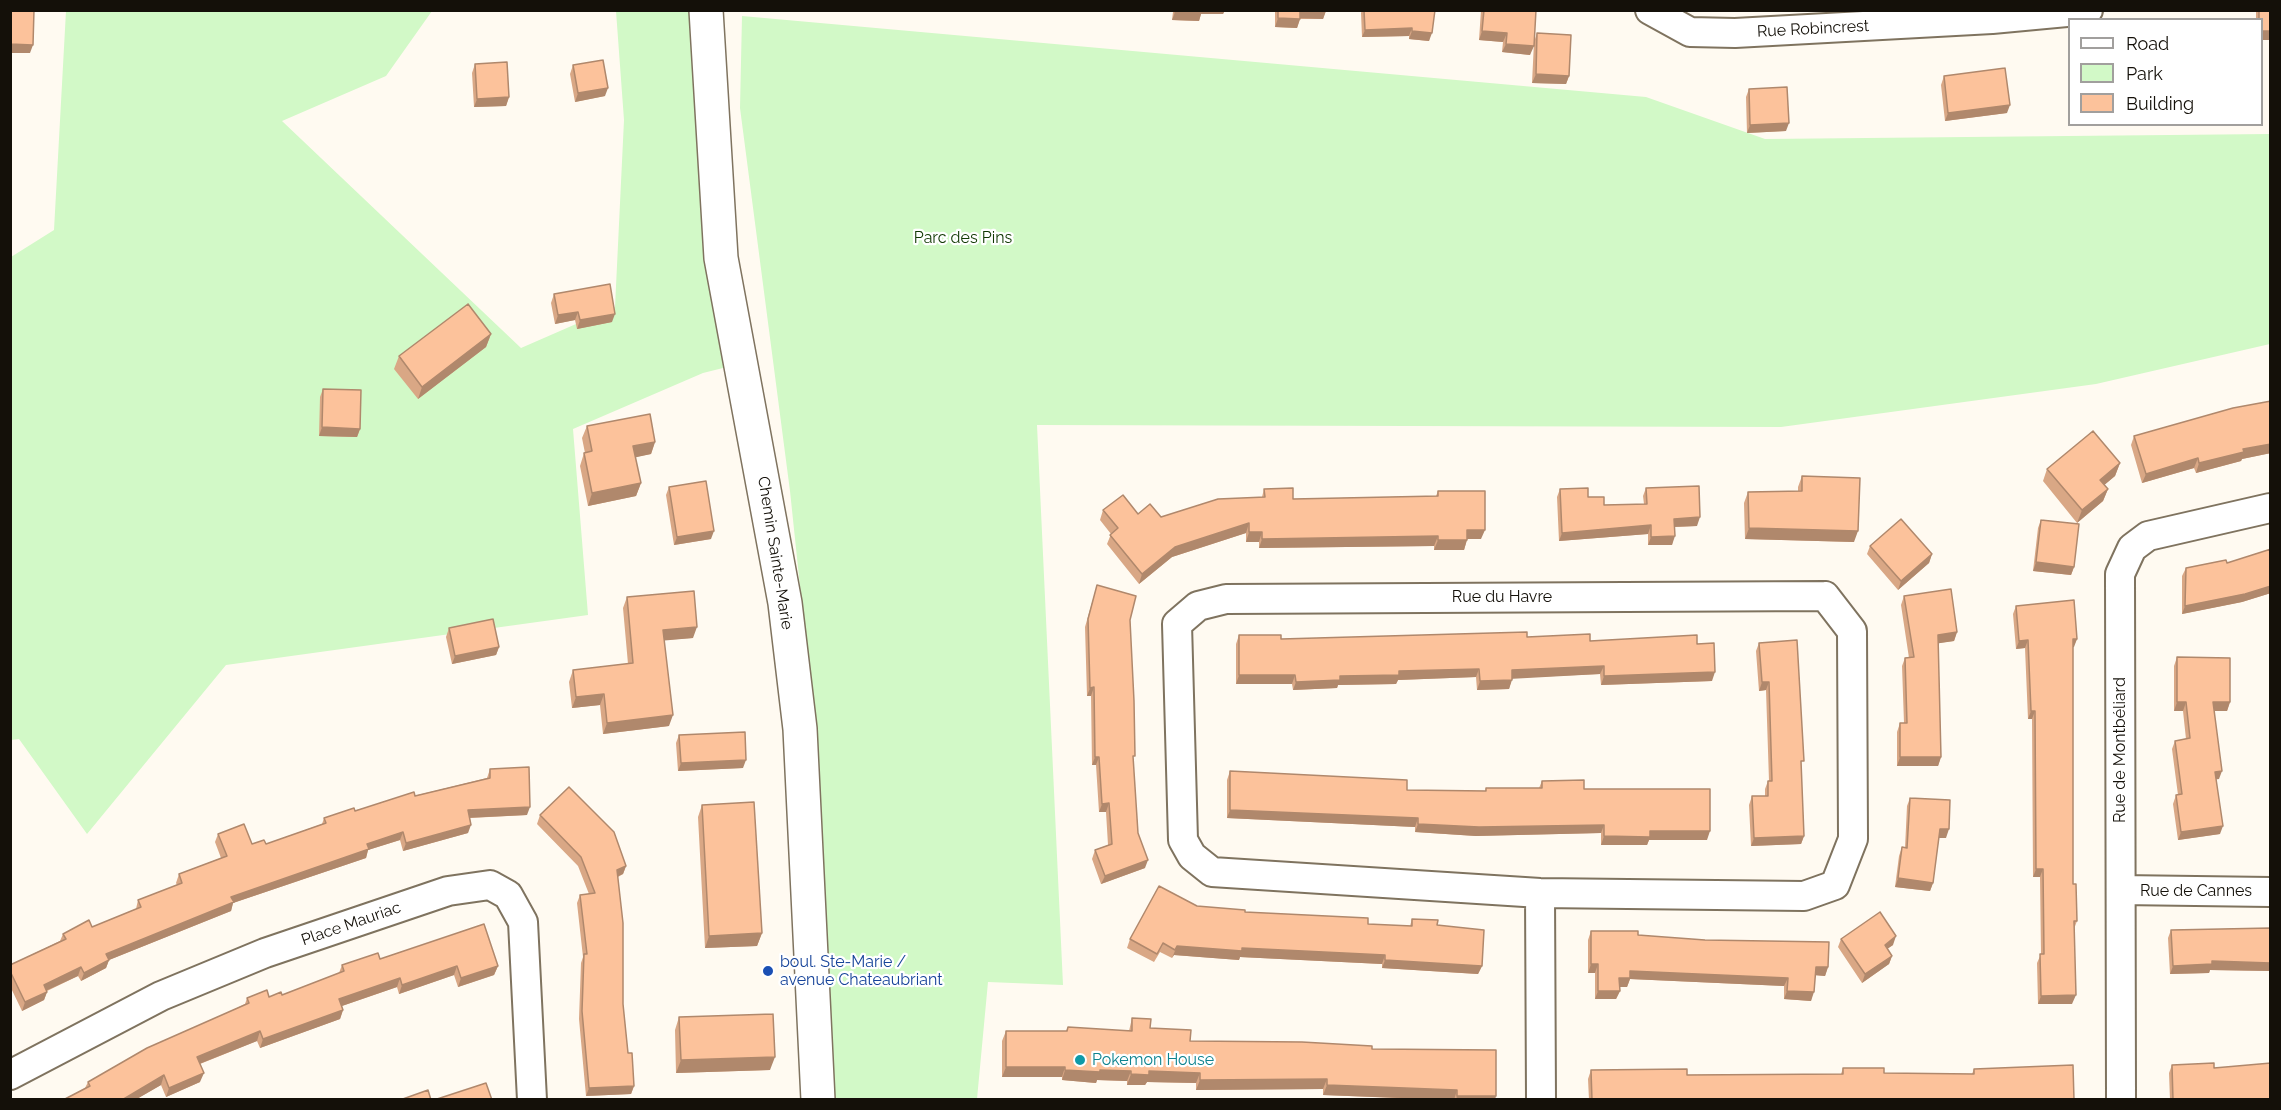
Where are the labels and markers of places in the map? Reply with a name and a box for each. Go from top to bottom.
place label: boul. Ste-Marie / avenue Chateaubriant [780,952,942,990]
marker: boul. Ste-Marie / avenue Chateaubriant [761,964,775,978]
place label: Pokemon House [1092,1050,1214,1070]
marker: Pokemon House [1073,1053,1087,1067]

